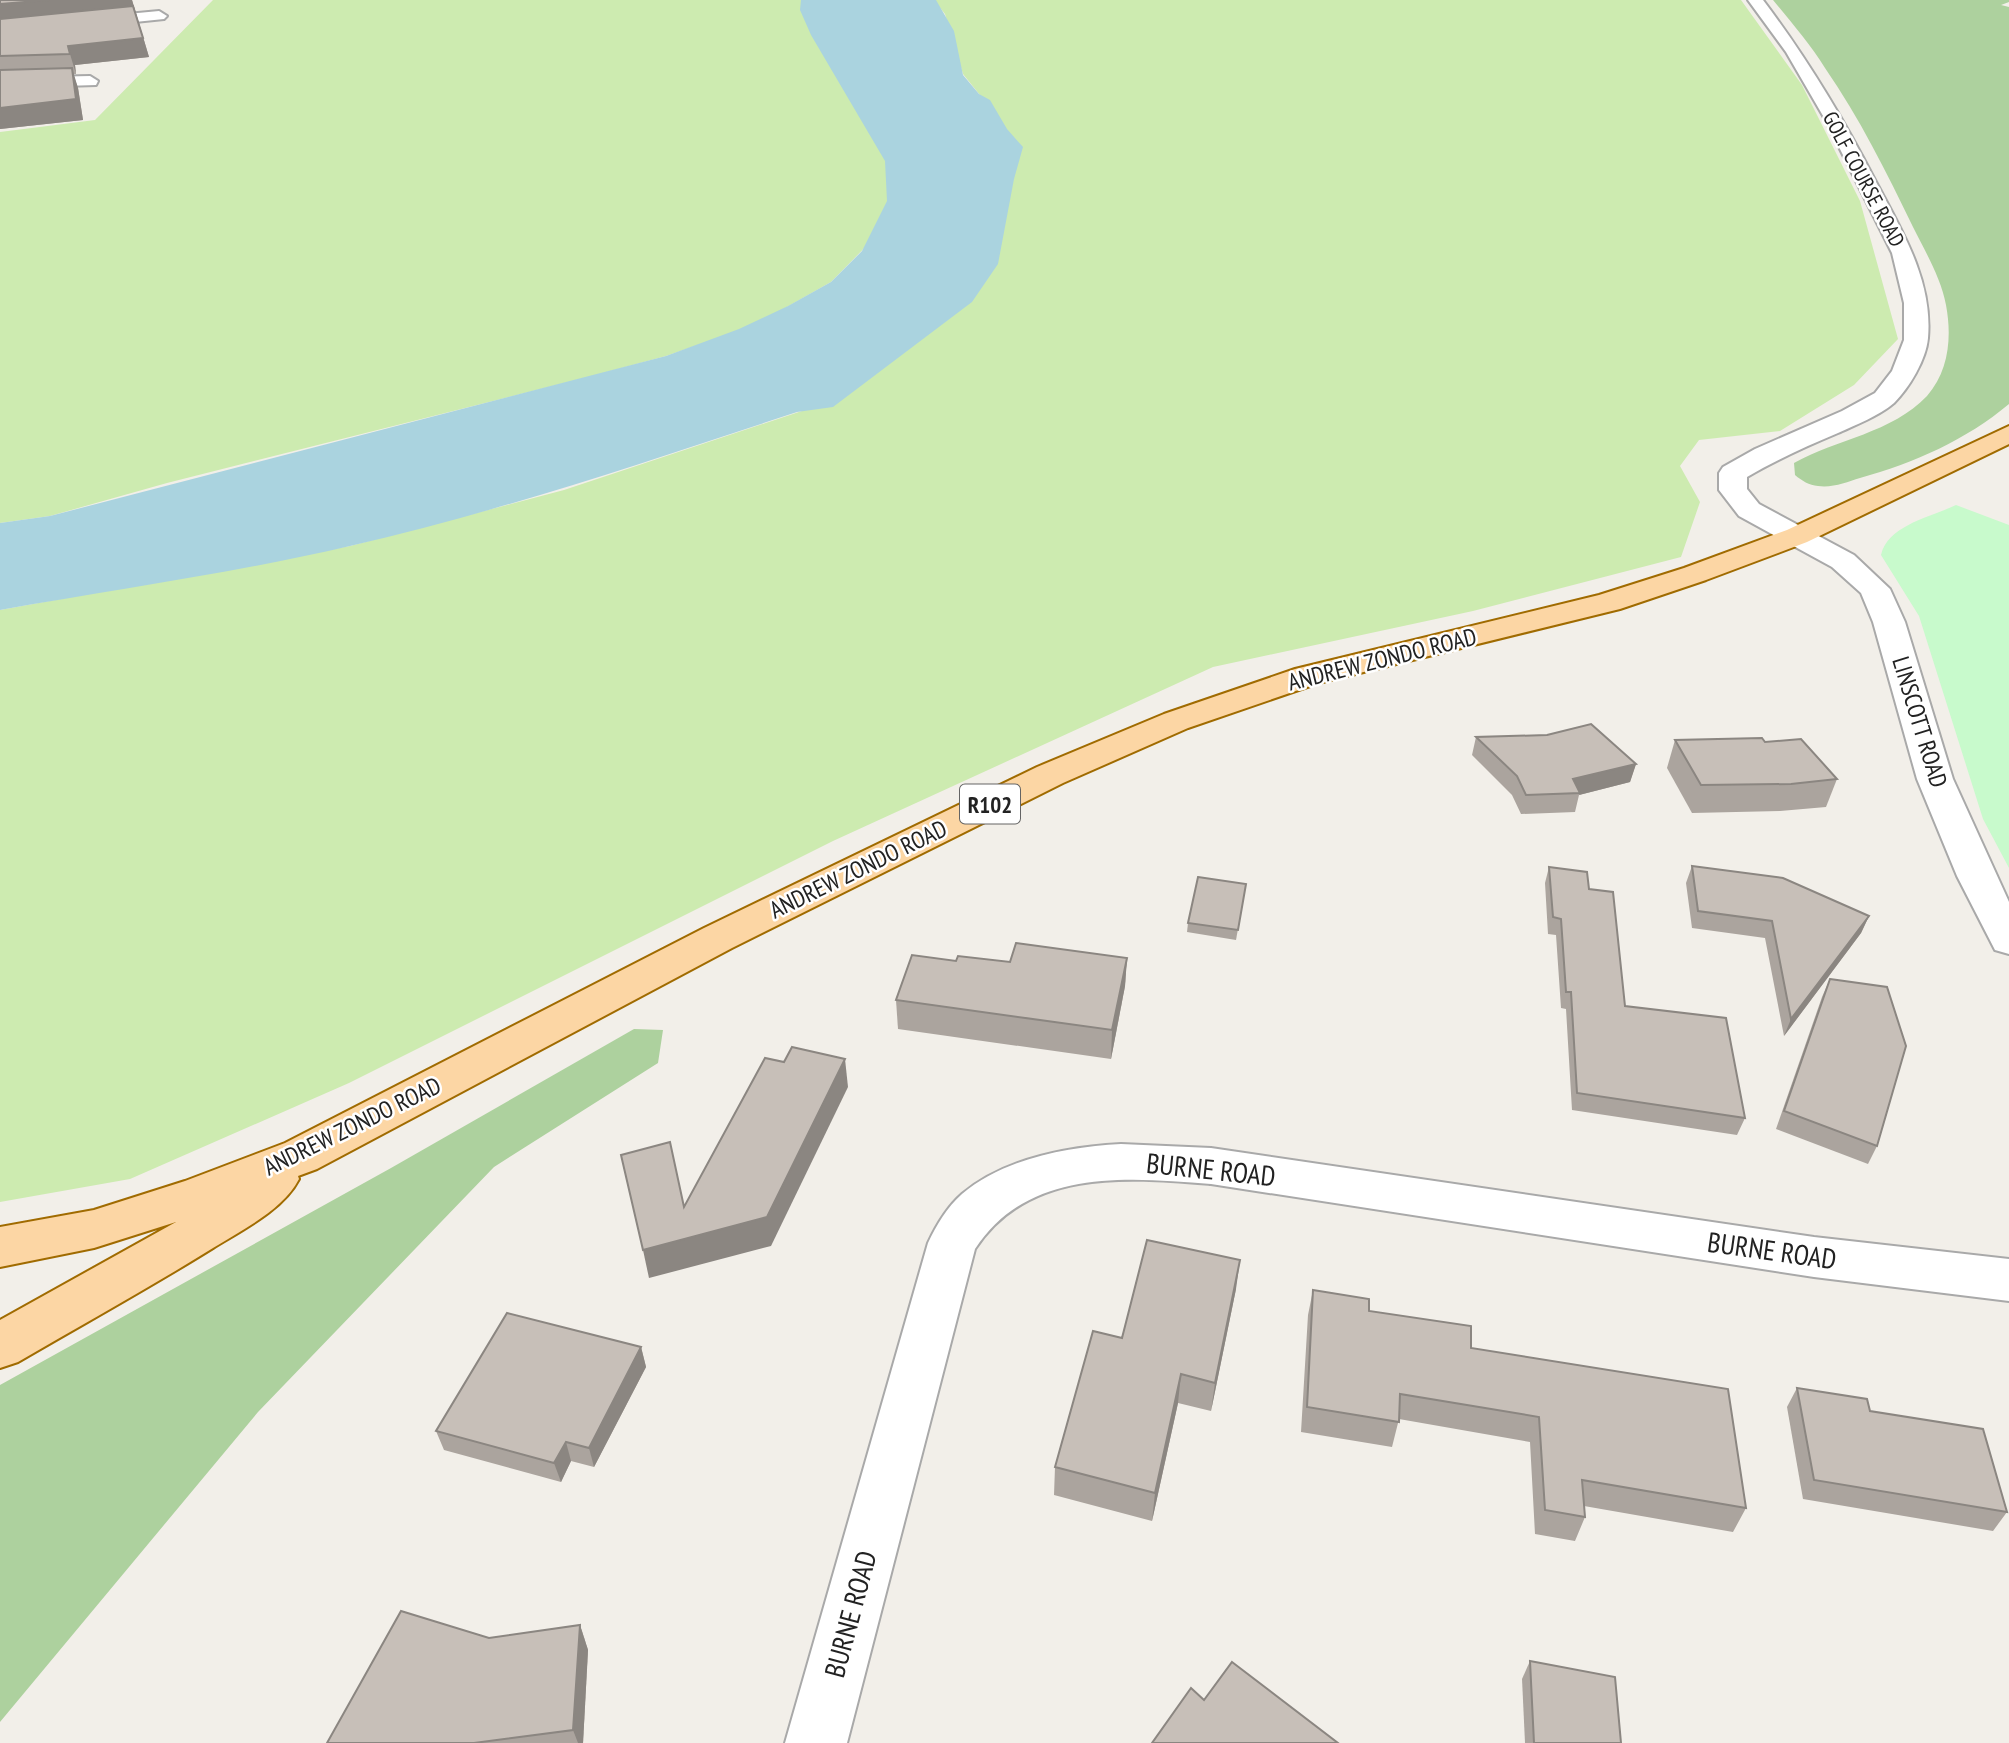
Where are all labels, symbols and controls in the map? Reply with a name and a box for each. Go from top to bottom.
street label: GOLF COURSE ROAD [1817,107,1911,251]
street label: ANDREW ZONDO ROAD [1284,621,1480,697]
street label: LINSCOTT ROAD [1885,653,1955,791]
road number: R102 [960,784,1020,824]
street label: ANDREW ZONDO ROAD [764,813,952,925]
street label: ANDREW ZONDO ROAD [258,1070,446,1182]
street label: BURNE ROAD [1145,1144,1277,1194]
street label: BURNE ROAD [1705,1223,1839,1277]
street label: BURNE ROAD [815,1547,885,1681]

